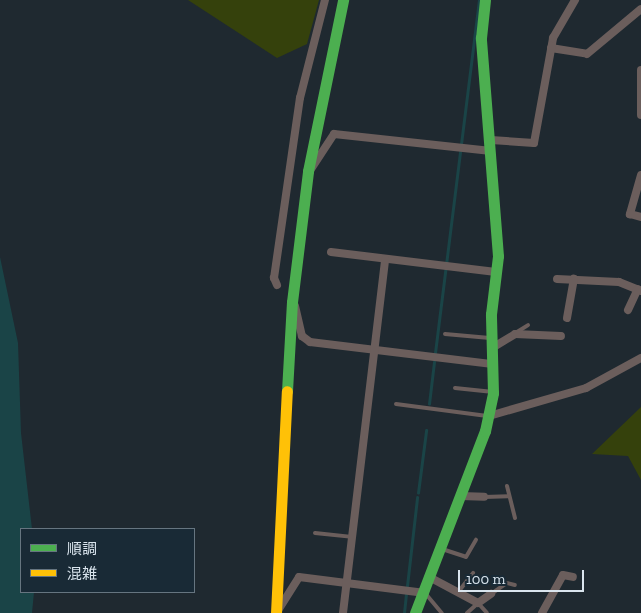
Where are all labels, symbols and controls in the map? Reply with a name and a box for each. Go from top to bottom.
legend [20,528,195,593]
text: 順調 [67,540,97,558]
scale bar [461,560,587,592]
text: 混雑 [67,565,97,583]
text: 100 m [466,570,505,588]

